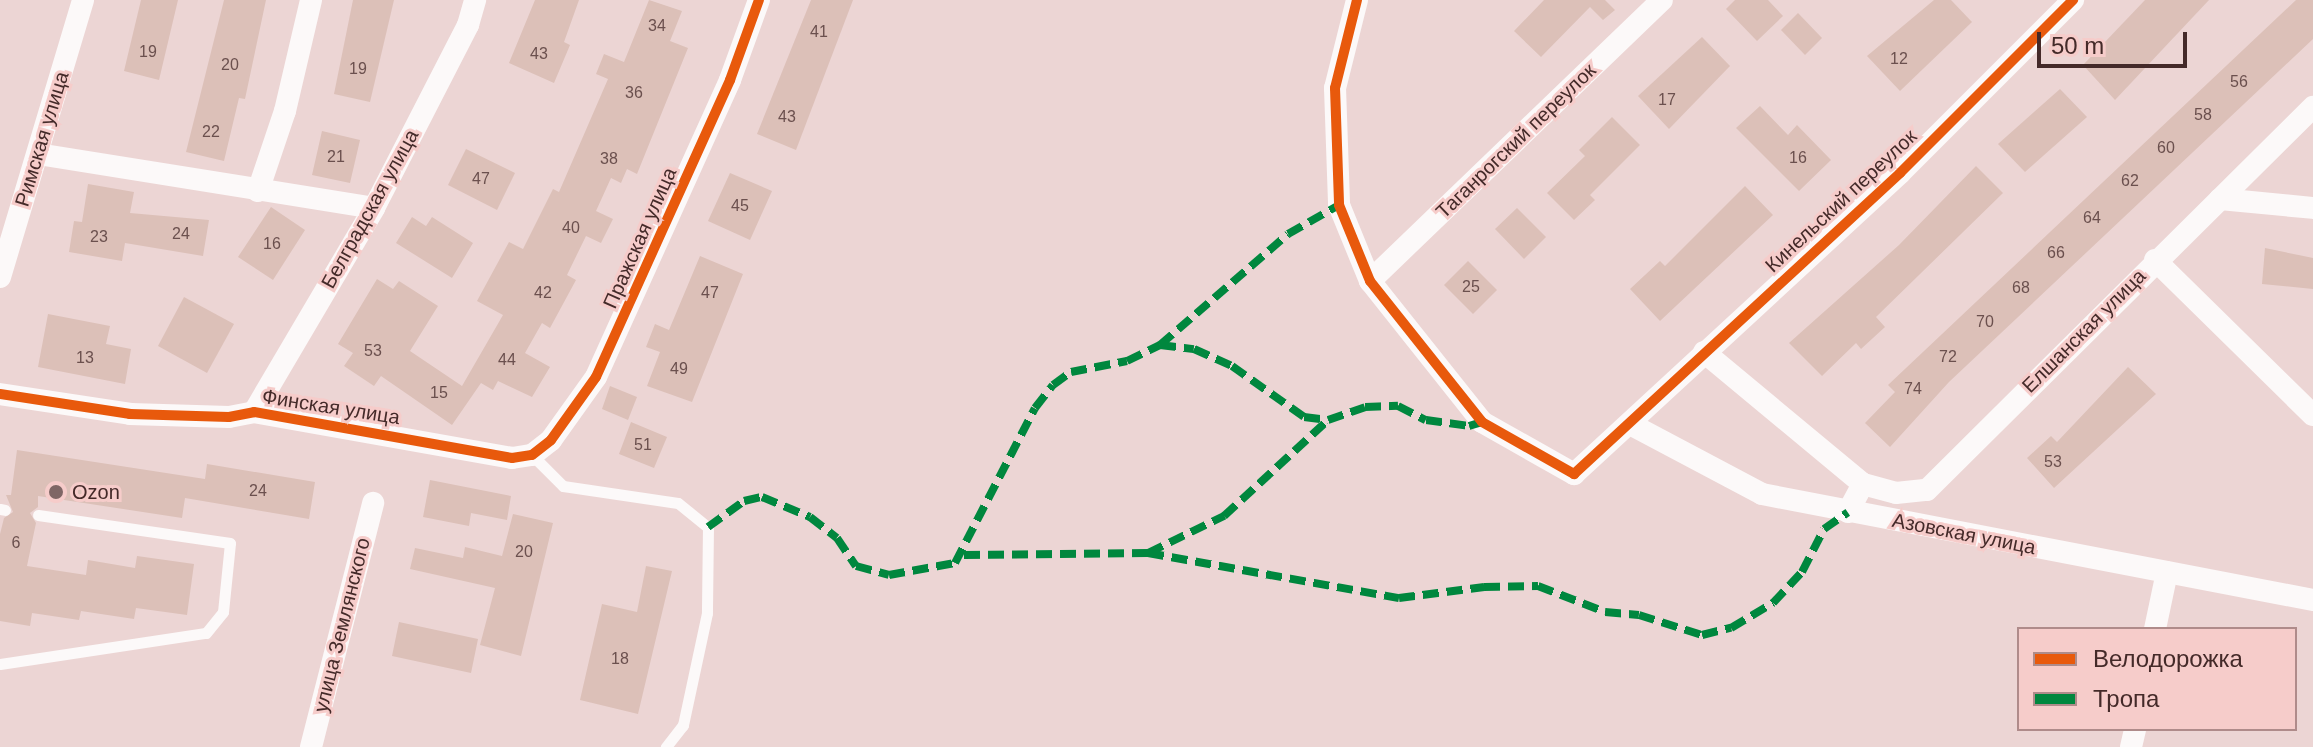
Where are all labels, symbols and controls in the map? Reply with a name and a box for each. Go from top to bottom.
house number: 34 [648,16,666,36]
scale bar [2041,16,2191,66]
house number: 41 [810,22,828,42]
text: 50 m [2051,32,2104,59]
house number: 19 [139,42,157,62]
house number: 43 [530,44,548,64]
house number: 12 [1890,49,1908,69]
house number: 20 [221,55,239,75]
house number: 19 [349,59,367,79]
street label: Таганрогский переулок [1431,59,1601,223]
street label: Римская улица [10,69,74,209]
house number: 56 [2230,72,2248,92]
house number: 36 [625,83,643,103]
house number: 17 [1658,90,1676,110]
house number: 58 [2194,105,2212,125]
house number: 43 [778,107,796,127]
house number: 22 [202,122,220,142]
street label: Белградская улица [316,125,424,293]
street label: Кинельский переулок [1760,125,1922,277]
house number: 60 [2157,138,2175,158]
house number: 21 [327,147,345,167]
house number: 16 [1789,148,1807,168]
house number: 38 [600,149,618,169]
street label: Пражская улица [598,164,682,312]
house number: 47 [472,169,490,189]
house number: 62 [2121,171,2139,191]
house number: 45 [731,196,749,216]
house number: 64 [2083,208,2101,228]
house number: 40 [562,218,580,238]
house number: 24 [172,224,190,244]
house number: 23 [90,227,108,247]
house number: 16 [263,234,281,254]
house number: 66 [2047,243,2065,263]
street label: Елшанская улица [2017,264,2151,398]
house number: 25 [1462,277,1480,297]
house number: 68 [2012,278,2030,298]
house number: 42 [534,283,552,303]
house number: 47 [701,283,719,303]
house number: 70 [1976,312,1994,332]
house number: 53 [364,341,382,361]
house number: 72 [1939,347,1957,367]
house number: 13 [76,348,94,368]
house number: 44 [498,350,516,370]
house number: 49 [670,359,688,379]
house number: 74 [1904,379,1922,399]
house number: 15 [430,383,448,403]
street label: Финская улица [260,384,402,430]
house number: 51 [634,435,652,455]
house number: 53 [2044,452,2062,472]
place label: Ozon [72,480,120,504]
house number: 24 [249,481,267,501]
marker: Ozon [47,483,65,501]
street label: Азовская улица [1890,508,2038,560]
house number: 6 [12,533,20,553]
street label: улица Землянского [309,535,375,715]
house number: 20 [515,542,533,562]
legend [2017,627,2297,731]
text: Велодорожка [2093,645,2243,672]
house number: 18 [611,649,629,669]
text: Тропа [2093,685,2159,712]

